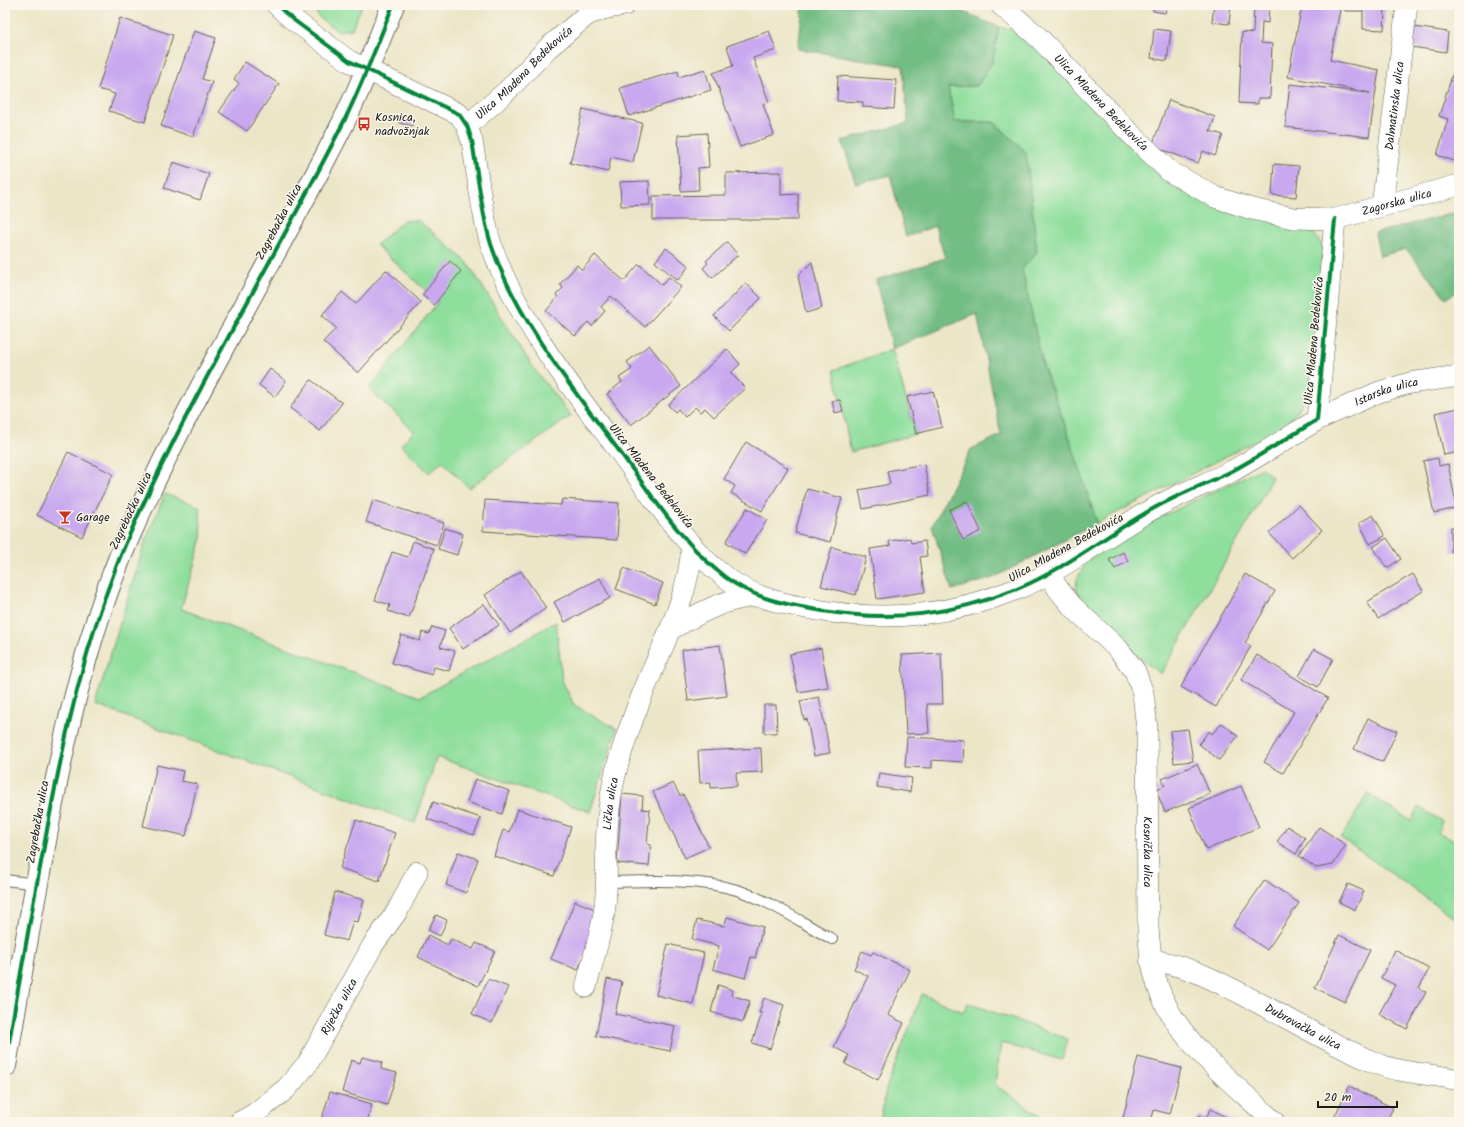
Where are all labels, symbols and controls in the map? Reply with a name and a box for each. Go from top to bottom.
street label: Ulica Mladena Bedekovića [471,21,578,124]
street label: Ulica Mladena Bedekovića [1049,49,1153,156]
street label: Dalmatinska ulica [1380,60,1409,151]
place label: Kosnica, nadvožnjak [375,108,430,141]
bus stop icon: Kosnica, nadvožnjak [356,116,372,132]
street label: Zagrebačka ulica [251,180,307,264]
street label: Zagorska ulica [1359,183,1434,221]
street label: Ulica Mladena Bedekovića [1299,275,1329,406]
street label: Istarska ulica [1351,372,1420,412]
street label: Ulica Mladena Bedekovića [604,419,699,533]
street label: Zagrebačka ulica [105,469,158,553]
place label: Garage [76,508,110,527]
street label: Ulica Mladena Bedekovića [1005,508,1128,588]
bar icon: Garage [57,509,73,525]
street label: Lička ulica [597,775,624,831]
street label: Zagrebačka ulica [21,779,55,865]
street label: Kosnička ulica [1138,816,1157,888]
street label: Riječka ulica [316,975,363,1039]
street label: Dubrovačka ulica [1261,998,1345,1055]
scale bar [1318,1083,1397,1109]
text: 20 m [1324,1088,1352,1107]

